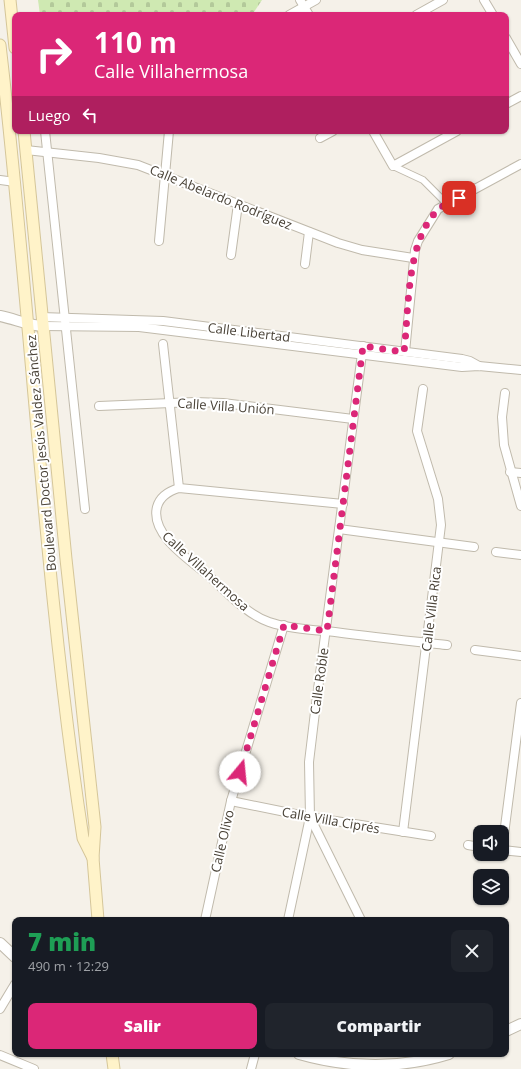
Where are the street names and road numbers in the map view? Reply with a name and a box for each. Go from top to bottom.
street label: Calle Abelardo Rodríguez [147,160,295,234]
street label: Calle Libertad [207,318,291,346]
street label: Boulevard Doctor Jesús Valdez Sánchez [22,334,60,572]
street label: Calle Villa Unión [177,394,275,418]
street label: Calle Villahermosa [159,527,253,615]
street label: Calle Villa Rica [417,565,445,653]
street label: Calle Roble [305,647,333,715]
street label: Calle Villa Ciprés [281,803,381,837]
street label: Calle Olivo [206,808,238,874]

